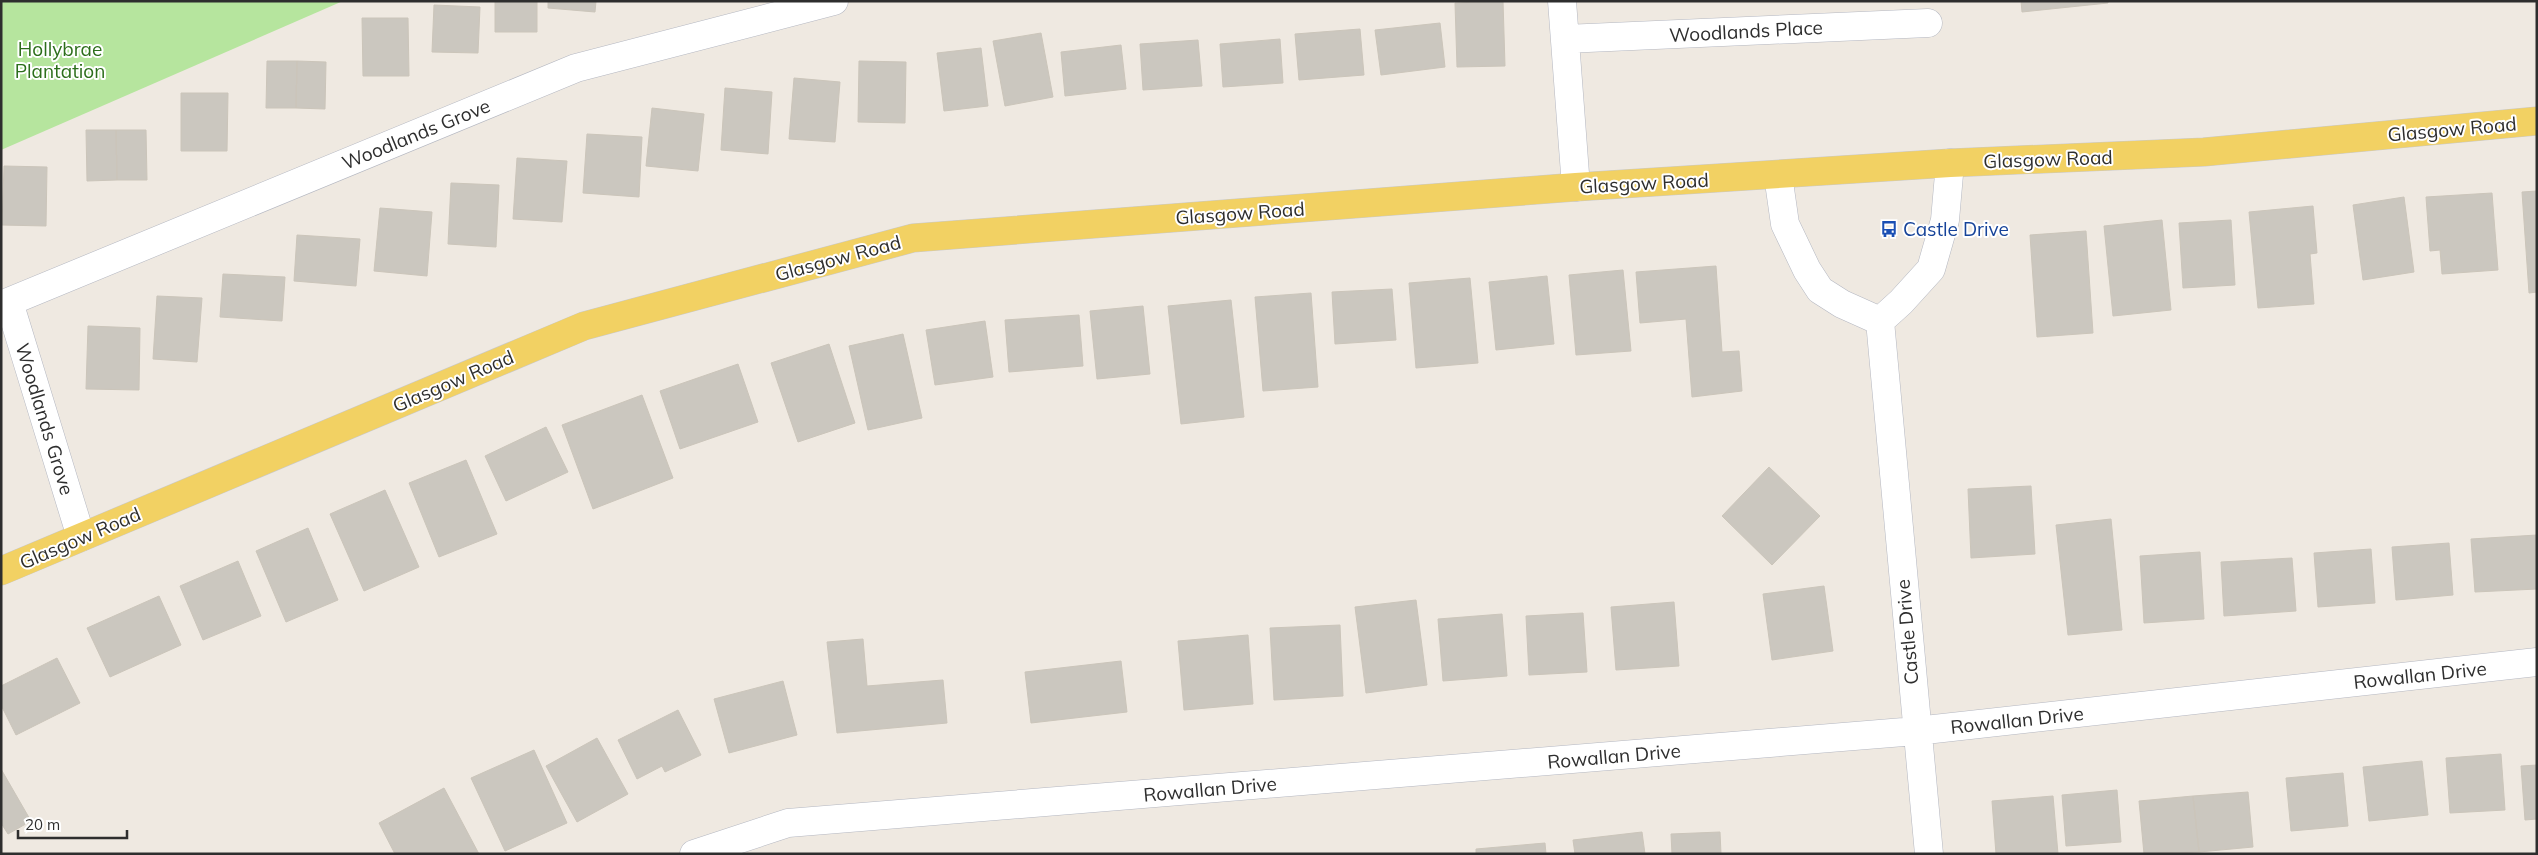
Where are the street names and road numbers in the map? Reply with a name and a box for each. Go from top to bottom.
street label: Woodlands Place [1669,15,1823,47]
street label: Woodlands Grove [338,93,494,175]
street label: Glasgow Road [2386,111,2518,147]
street label: Glasgow Road [1983,145,2113,173]
street label: Glasgow Road [1579,168,1709,198]
street label: Glasgow Road [1175,197,1305,229]
street label: Glasgow Road [772,230,904,286]
street label: Woodlands Grove [10,340,80,498]
street label: Glasgow Road [389,345,517,417]
street label: Glasgow Road [16,502,144,574]
street label: Castle Drive [1890,578,1924,686]
street label: Rowallan Drive [2352,656,2488,694]
street label: Rowallan Drive [1949,701,2085,739]
street label: Rowallan Drive [1546,738,1682,774]
street label: Rowallan Drive [1142,771,1278,807]

